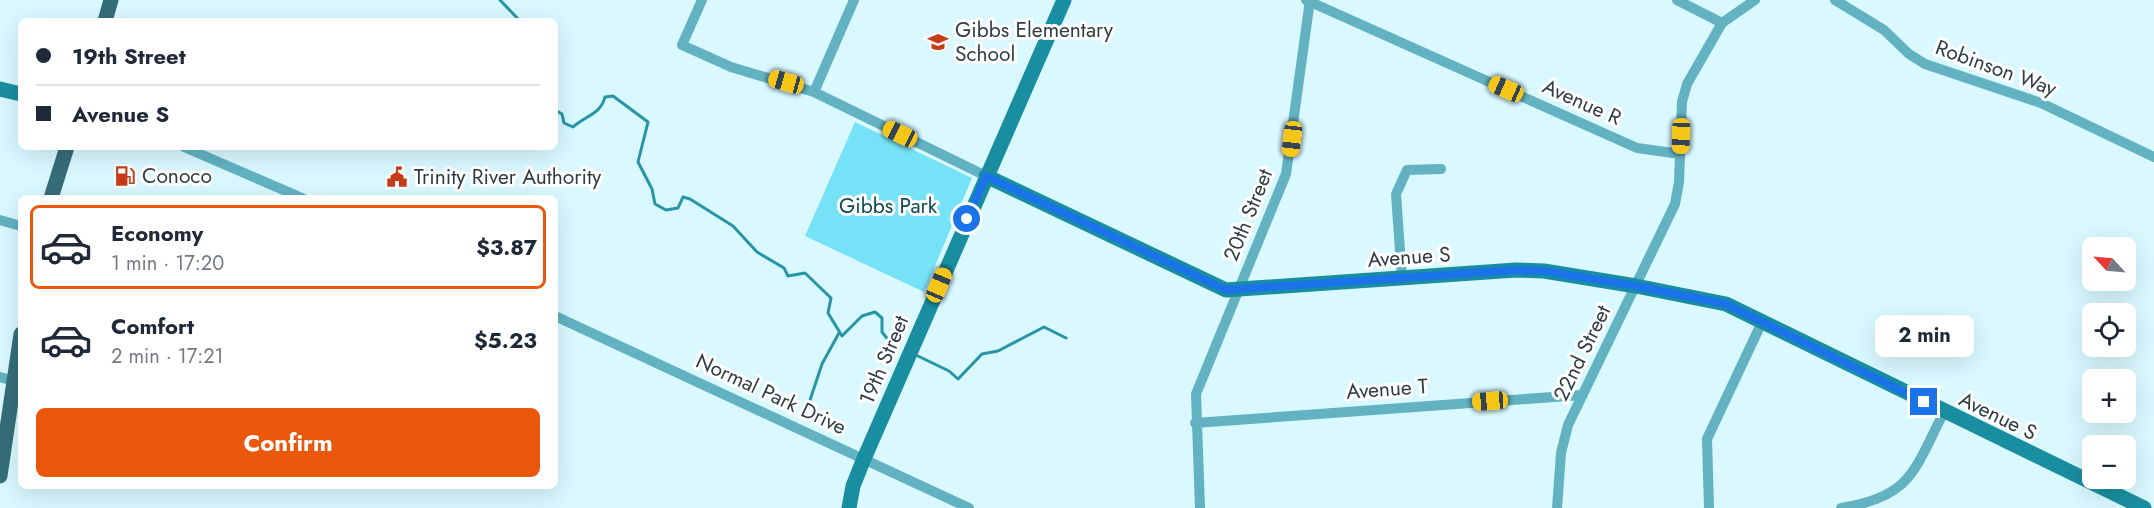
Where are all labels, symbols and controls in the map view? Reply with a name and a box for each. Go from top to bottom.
place label: Gibbs Elementary School [955,15,1114,69]
school or university icon: Gibbs Elementary School [926,30,950,54]
street label: Robinson Way [1931,32,2061,104]
text: 19th Street [72,40,186,72]
car [766,68,806,96]
street label: Avenue R [1538,71,1626,133]
car [1486,73,1526,105]
text: Avenue S [72,98,169,130]
car [880,118,920,150]
car [1671,118,1691,154]
car [1281,120,1303,158]
place label: Conoco [142,161,212,191]
place label: Trinity River Authority [414,162,602,192]
fuel station icon: Conoco [113,164,137,188]
street label: 20th Street [1216,164,1280,266]
public building icon: Trinity River Authority [385,165,409,189]
park label: Gibbs Park [839,191,938,221]
route start [953,205,980,232]
text: Economy [111,217,203,249]
icon: car [39,220,93,274]
text: $3.87 [476,231,537,263]
north arrow [2082,237,2136,291]
map controls [2082,237,2136,489]
street label: Avenue S [1366,239,1452,275]
text: 1 min · 17:20 [111,249,224,278]
car [924,265,954,305]
street label: 22nd Street [1546,300,1618,406]
button: locate [2082,303,2136,357]
text: Comfort [111,310,194,342]
street label: 19th Street [852,311,916,409]
icon: car [39,313,93,367]
callout: 2 min [1874,315,1974,357]
text: 2 min [1898,321,1951,350]
text: $5.23 [474,324,537,356]
text: 2 min · 17:21 [111,342,224,371]
street label: Normal Park Drive [691,346,851,442]
button: + [2082,369,2136,423]
street label: Avenue T [1345,371,1429,407]
street label: Avenue S [1954,384,2042,448]
route end [1910,388,1937,415]
car [1471,391,1509,411]
button: Confirm [36,408,540,477]
button: − [2082,435,2136,489]

